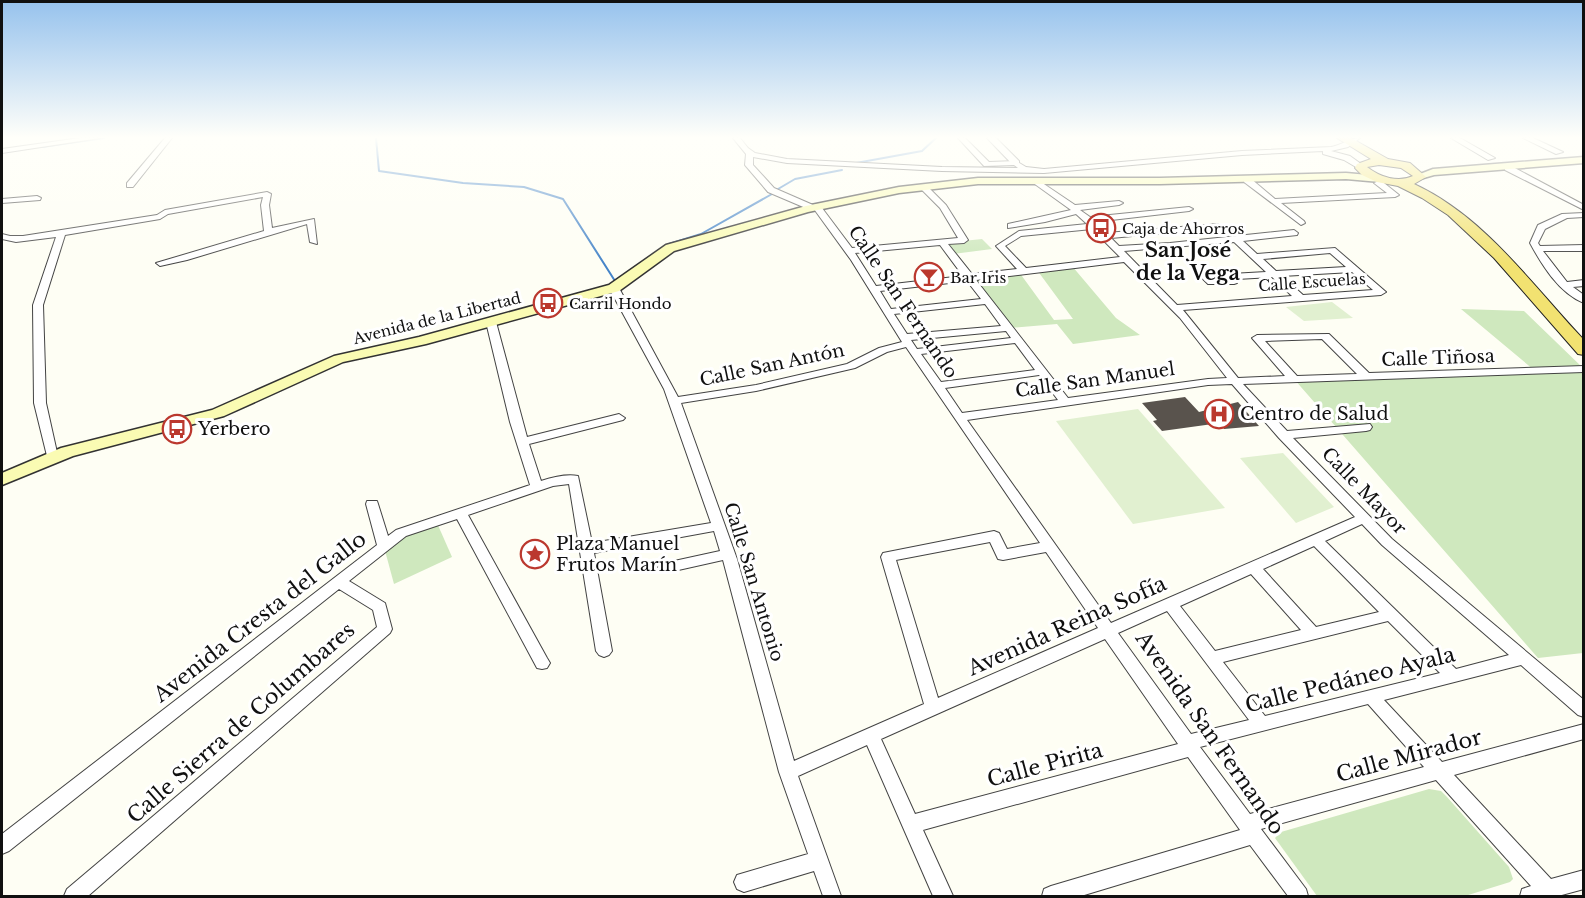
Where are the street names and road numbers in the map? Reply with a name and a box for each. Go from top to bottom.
street label: Calle San Fernando [844,221,962,383]
street label: Calle Escuelas [1258,269,1366,295]
street label: Avenida de la Libertad [350,288,523,348]
street label: Calle San Antón [698,339,846,391]
street label: Calle Tiñosa [1381,345,1495,371]
street label: Calle San Manuel [1014,358,1176,402]
street label: Calle Mayor [1317,443,1411,539]
street label: Calle San Antonio [719,500,789,664]
street label: Avenida Cresta del Gallo [148,526,371,709]
street label: Avenida Reina Sofía [963,570,1171,682]
street label: Calle Sierra de Columbares [122,617,360,829]
street label: Avenida San Fernando [1129,626,1290,840]
street label: Calle Pedáneo Ayala [1242,641,1458,719]
street label: Calle Mirador [1333,724,1485,788]
street label: Calle Pirita [984,737,1106,793]

